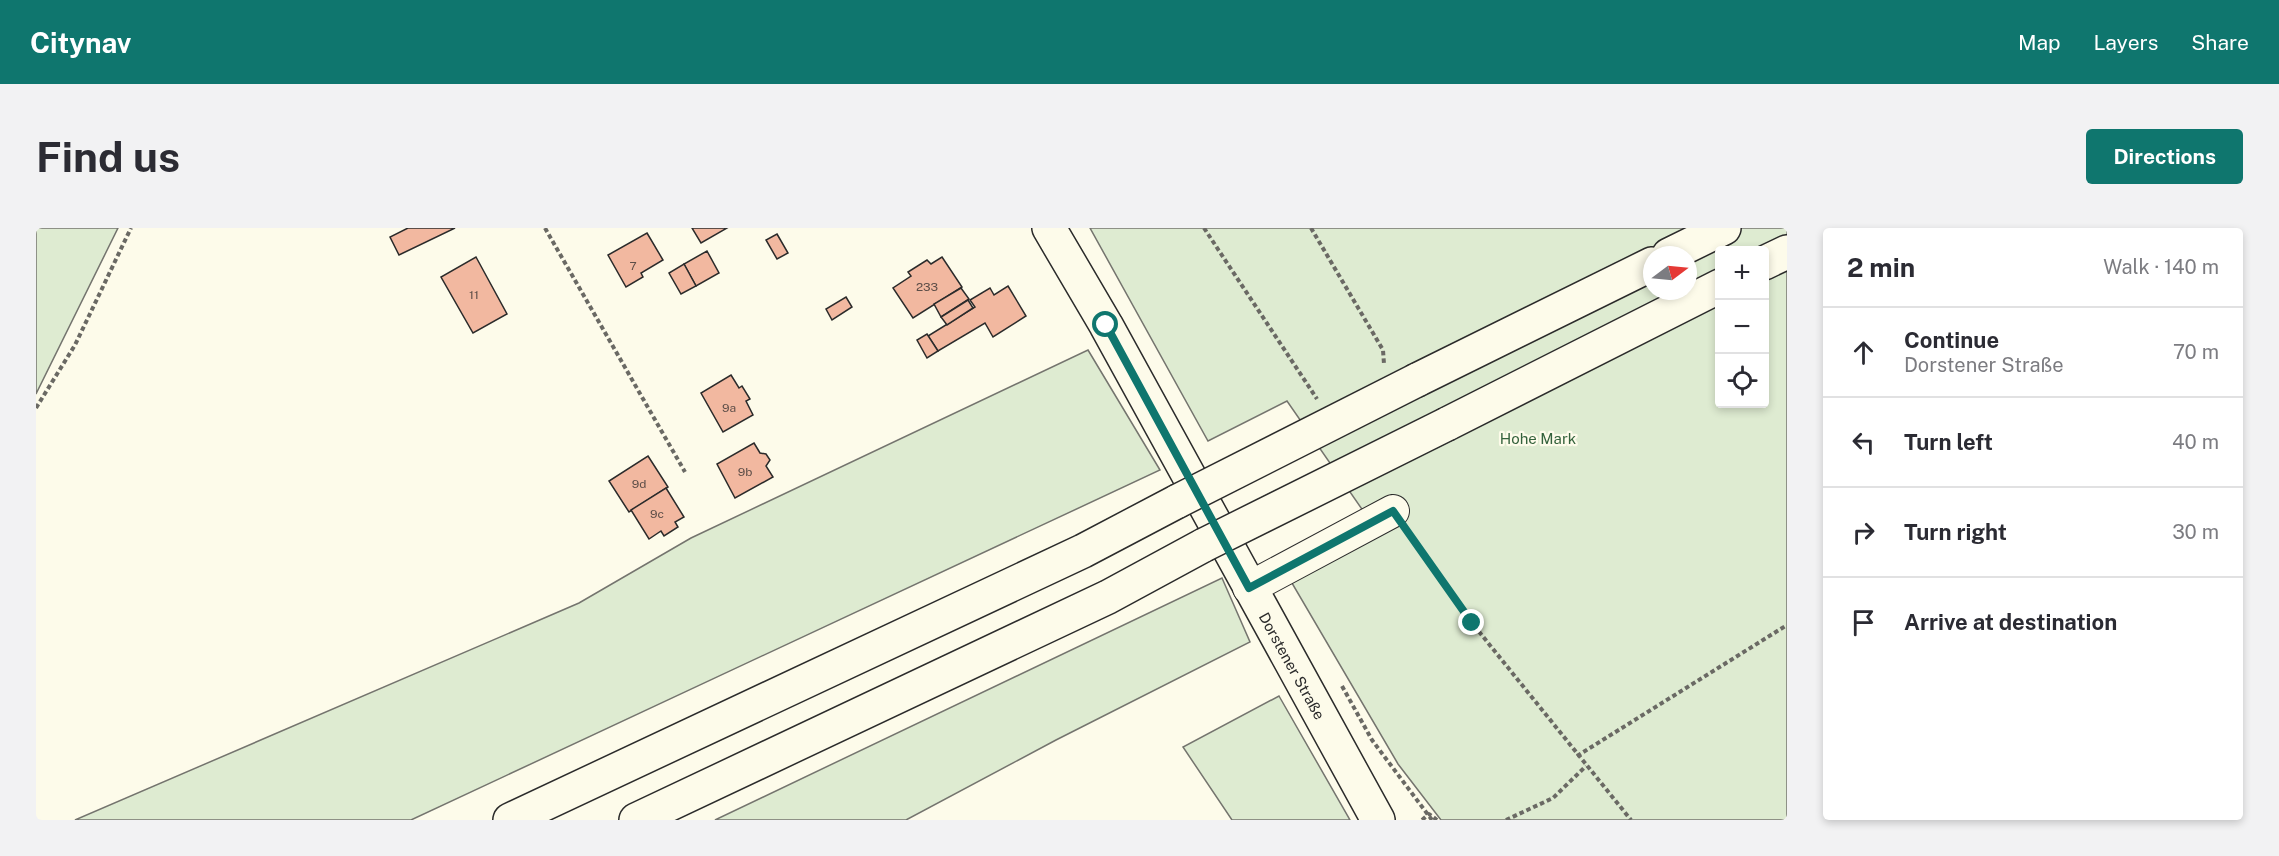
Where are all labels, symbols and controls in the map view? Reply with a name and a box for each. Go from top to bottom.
text: Citynav [30,26,131,59]
text: Map [2018,30,2061,55]
text: Layers [2094,30,2158,55]
text: Share [2191,30,2249,55]
button: Directions [2086,129,2243,184]
text: Find us [36,132,180,181]
north arrow [1643,246,1697,300]
map controls [1715,246,1769,408]
button: + [1715,246,1769,300]
text: 2 min [1847,252,1915,283]
text: Walk · 140 m [2103,255,2219,279]
house number: 7 [629,259,637,273]
house number: 233 [916,280,938,294]
house number: 11 [469,288,479,302]
button: − [1715,300,1769,354]
route start [1092,311,1118,337]
text: Continue [1904,327,1999,353]
icon: ahead [1847,336,1880,369]
text: 70 m [2173,340,2219,364]
text: Dorstener Straße [1904,353,2064,377]
button: locate [1715,354,1769,408]
house number: 9a [722,401,736,415]
icon: left [1847,426,1880,459]
text: Turn left [1904,429,1993,455]
park label: Hohe Mark [1500,430,1576,447]
text: 40 m [2172,430,2219,454]
house number: 9b [738,465,752,479]
house number: 9d [632,477,646,491]
house number: 9c [650,507,664,521]
icon: right [1847,516,1880,549]
text: Turn right [1904,519,2007,545]
text: 30 m [2172,520,2219,544]
icon: arrive [1847,606,1880,639]
route end [1458,609,1484,635]
text: Arrive at destination [1904,609,2117,635]
street label: Dorstener Straße [1256,610,1328,722]

